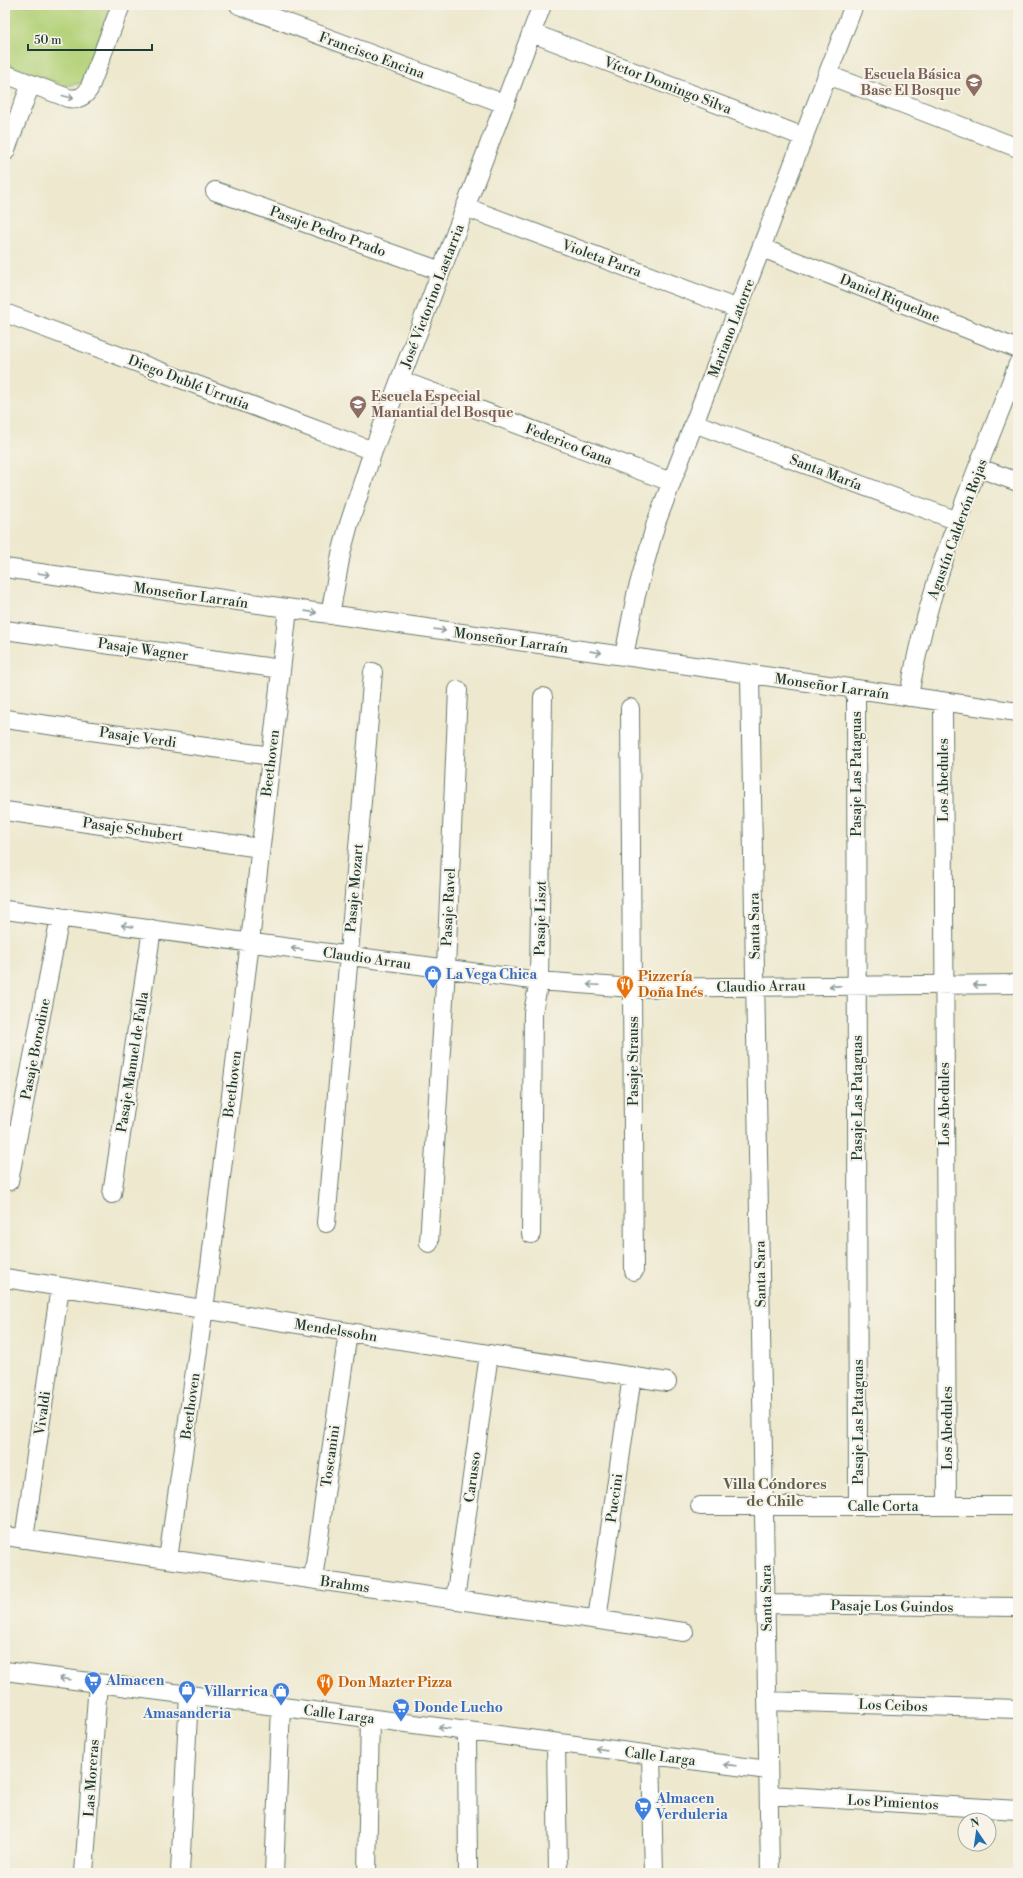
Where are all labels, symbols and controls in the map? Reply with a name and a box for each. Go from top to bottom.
scale bar [28,26,152,52]
street label: Francisco Encina [316,28,428,84]
text: 50 m [34,33,62,48]
street label: Víctor Domingo Silva [600,53,735,119]
place label: Escuela Básica Base El Bosque [860,66,961,100]
school or university icon: Escuela Básica Base El Bosque [964,72,984,97]
one-way arrow [61,94,74,102]
street label: Pasaje Pedro Prado [267,203,388,261]
street label: José Victorino Lastarria [397,221,469,372]
street label: Violeta Parra [558,236,645,282]
street label: Daniel Riquelme [837,271,942,327]
street label: Mariano Latorre [705,276,759,381]
street label: Diego Dublé Urrutia [125,351,253,415]
place label: Escuela Especial Manantial del Bosque [371,388,514,422]
school or university icon: Escuela Especial Manantial del Bosque [348,394,368,419]
street label: Federico Gana [522,420,616,470]
street label: Santa María [787,451,865,495]
street label: Agustín Calderón Rojas [924,457,992,603]
one-way arrow [37,570,50,578]
street label: Monseñor Larraín [132,579,250,613]
one-way arrow [304,608,317,616]
street label: Monseñor Larraín [452,624,570,658]
one-way arrow [433,626,446,634]
street label: Pasaje Wagner [96,635,189,665]
one-way arrow [589,648,602,656]
street label: Monseñor Larraín [773,670,891,704]
street label: Pasaje Las Pataguas [848,711,866,837]
street label: Pasaje Verdi [98,724,178,752]
street label: Beethoven [258,728,284,799]
street label: Los Abedules [935,738,953,822]
street label: Pasaje Schubert [81,814,184,846]
street label: Pasaje Mozart [342,843,368,933]
street label: Pasaje Ravel [438,867,460,947]
street label: Pasaje Liszt [531,880,551,956]
street label: Santa Sara [745,892,765,960]
one-way arrow [121,922,134,930]
street label: Claudio Arrau [321,944,412,974]
one-way arrow [291,945,304,953]
shop icon: La Vega Chica [423,964,443,989]
place label: La Vega Chica [446,966,537,984]
place label: Pizzería Doña Inés [638,968,703,1002]
restaurant icon: Pizzería Doña Inés [615,974,635,999]
street label: Claudio Arrau [716,977,806,997]
one-way arrow [973,981,986,988]
one-way arrow [587,982,600,989]
one-way arrow [829,982,842,990]
street label: Pasaje Manuel de Falla [113,990,153,1134]
street label: Pasaje Borodine [17,997,55,1101]
street label: Pasaje Strauss [625,1016,643,1106]
street label: Pasaje Las Pataguas [849,1035,867,1161]
street label: Beethoven [220,1049,246,1120]
street label: Los Abedules [936,1062,954,1146]
street label: Santa Sara [751,1240,771,1308]
street label: Mendelssohn [293,1316,379,1347]
street label: Pasaje Las Pataguas [850,1359,868,1485]
street label: Beethoven [177,1371,205,1442]
street label: Los Abedules [939,1386,957,1470]
street label: Vivaldi [31,1389,55,1437]
street label: Toscanini [318,1423,344,1488]
street label: Carusso [461,1450,485,1504]
street label: Puccini [603,1472,627,1524]
district label: Villa Cóndores de Chile [722,1475,827,1511]
street label: Calle Corta [847,1498,919,1516]
street label: Santa Sara [757,1564,777,1632]
street label: Brahms [318,1572,371,1597]
street label: Pasaje Los Guindos [830,1597,954,1617]
supermarket icon: Almacen [83,1670,103,1695]
place label: Almacen [105,1672,165,1690]
restaurant icon: Don Mazter Pizza [315,1672,335,1697]
place label: Don Mazter Pizza [338,1674,453,1692]
one-way arrow [59,1675,72,1682]
shop icon: Amasanderia [177,1679,197,1704]
shop icon: Villarrica [271,1681,291,1706]
place label: Villarrica [203,1683,268,1701]
street label: Los Ceibos [858,1696,928,1716]
supermarket icon: Donde Lucho [391,1697,411,1722]
place label: Donde Lucho [414,1699,503,1717]
street label: Calle Larga [302,1702,376,1728]
place label: Amasanderia [142,1705,232,1723]
one-way arrow [438,1724,451,1732]
street label: Las Moreras [80,1739,104,1818]
street label: Calle Larga [623,1744,697,1770]
one-way arrow [595,1745,608,1753]
one-way arrow [724,1762,737,1769]
place label: Almacen Verduleria [655,1790,728,1824]
street label: Los Pimientos [847,1792,939,1814]
supermarket icon: Almacen Verduleria [633,1796,653,1821]
north arrow [957,1812,997,1852]
text: N [969,1815,981,1831]

